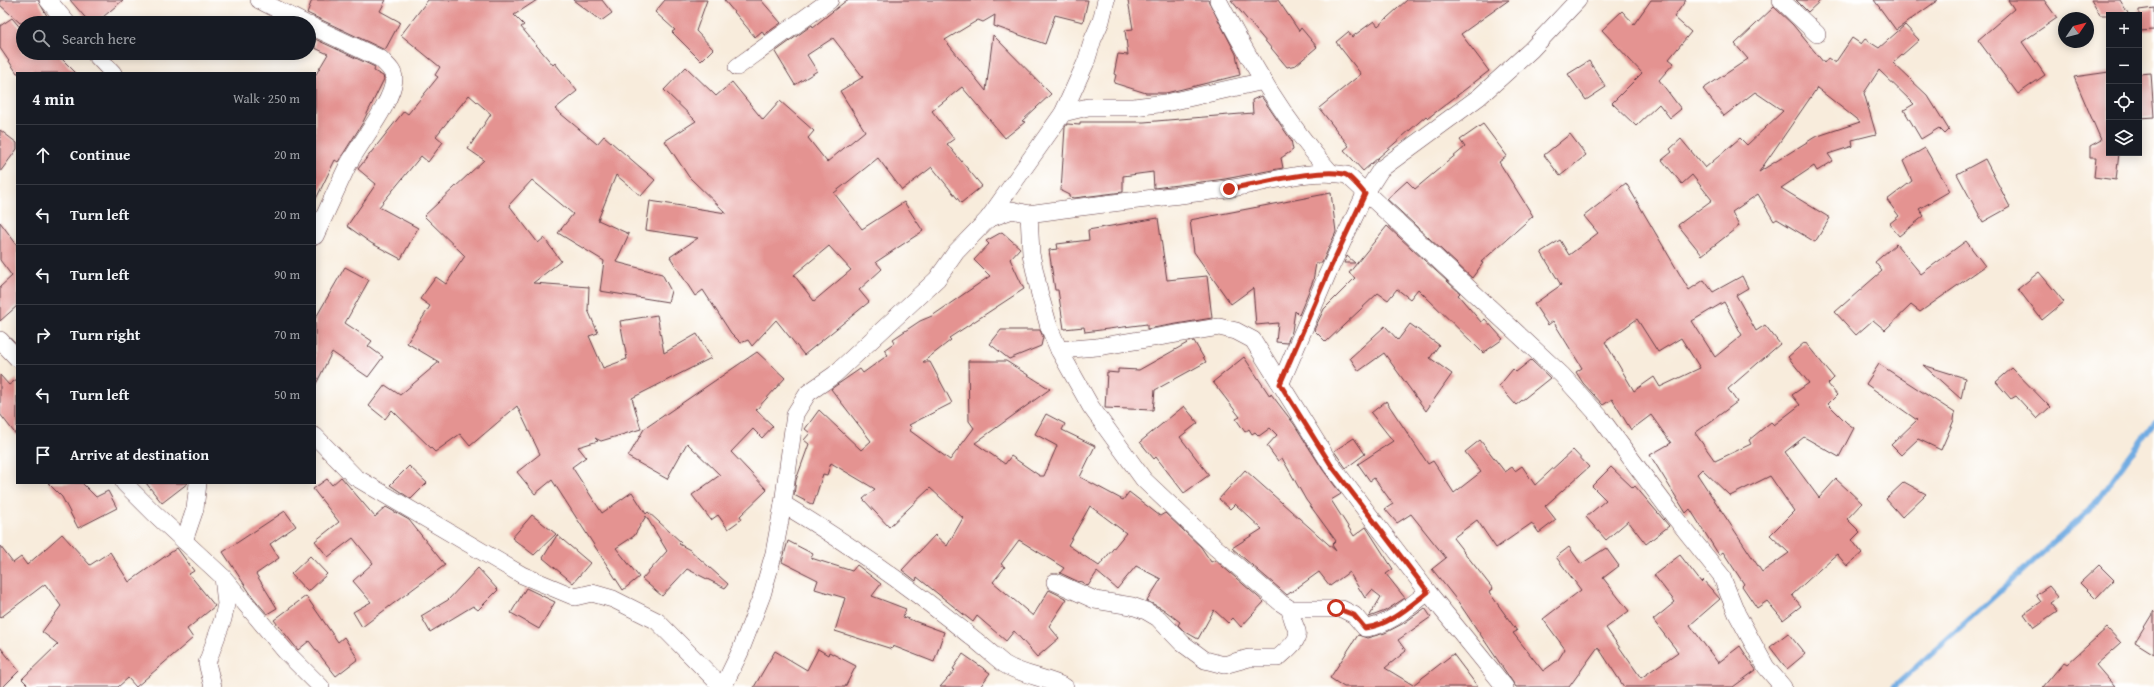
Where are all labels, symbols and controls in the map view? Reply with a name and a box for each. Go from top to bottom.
north arrow [2058,12,2094,48]
map controls [2106,12,2142,156]
button: + [2106,12,2142,48]
search box [16,16,316,60]
icon: search [30,27,52,49]
text: Search here [62,28,136,49]
button: − [2106,48,2142,84]
button: locate [2106,84,2142,120]
text: 4 min [32,86,74,111]
text: Walk · 250 m [233,89,300,108]
button: layers [2106,120,2142,156]
icon: ahead [32,144,54,166]
text: Continue [70,144,131,165]
text: 20 m [274,145,300,164]
route end [1220,180,1238,198]
icon: left [32,204,54,226]
text: Turn left [70,204,129,225]
text: 20 m [274,205,300,224]
icon: left [32,264,54,286]
text: Turn left [70,264,129,285]
text: 90 m [274,265,300,284]
icon: right [32,324,54,346]
text: Turn right [70,324,141,345]
text: 70 m [274,325,300,344]
icon: left [32,384,54,406]
text: Turn left [70,384,129,405]
text: 50 m [274,385,300,404]
icon: arrive [32,444,54,466]
text: Arrive at destination [70,444,209,465]
route start [1327,599,1345,617]

